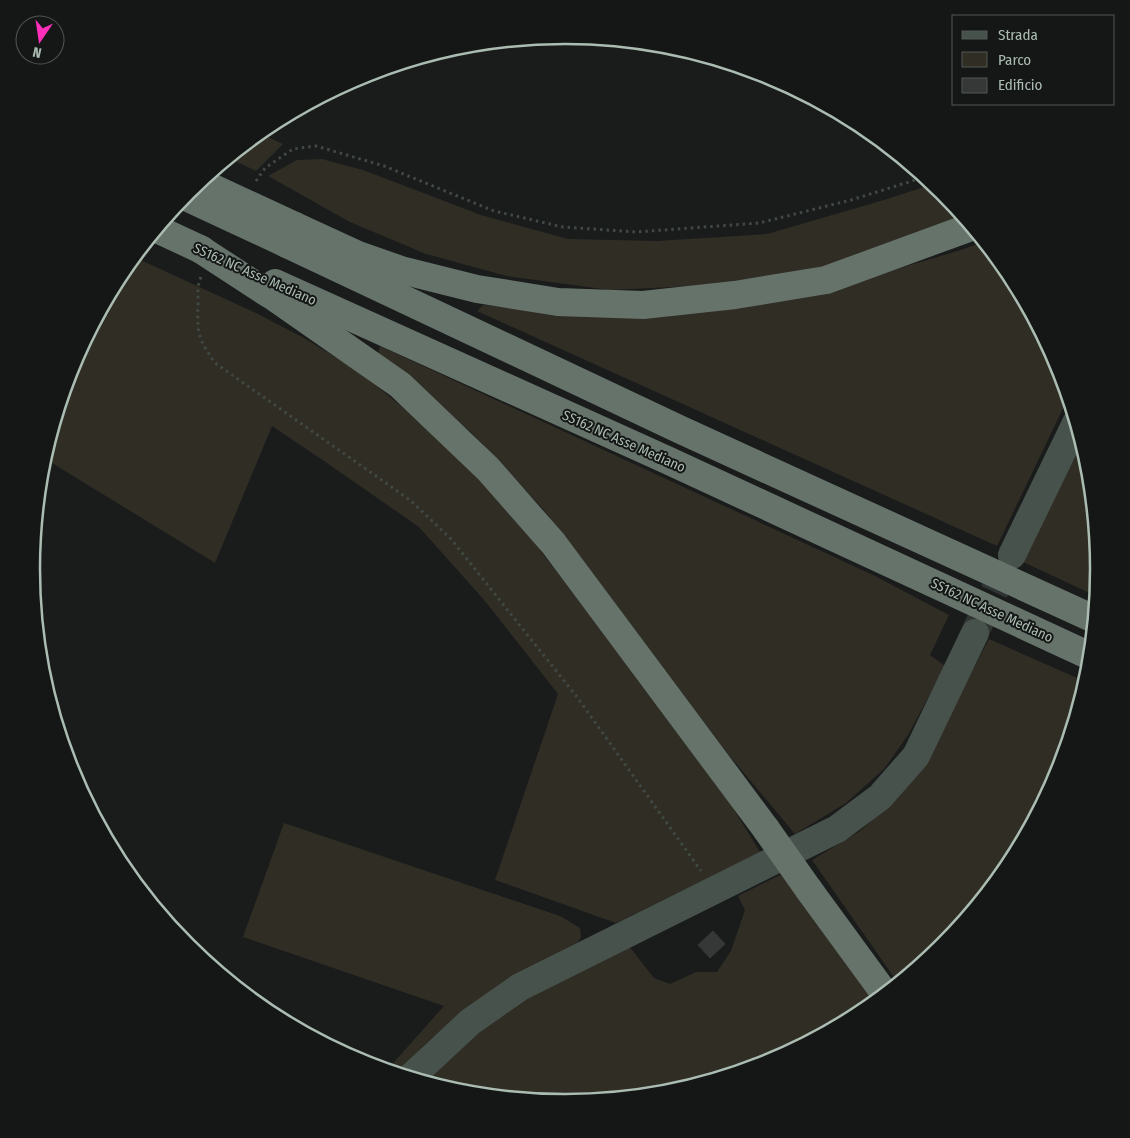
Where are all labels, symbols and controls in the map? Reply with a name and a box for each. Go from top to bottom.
north arrow [15,15,65,65]
legend [952,15,1115,105]
text: Strada [998,26,1038,44]
text: N [31,43,43,61]
text: Parco [998,51,1031,69]
text: Edificio [998,76,1043,94]
street label: SS162 NC Asse Mediano [191,240,319,309]
street label: SS162 NC Asse Mediano [560,407,688,476]
street label: SS162 NC Asse Mediano [928,575,1056,646]

